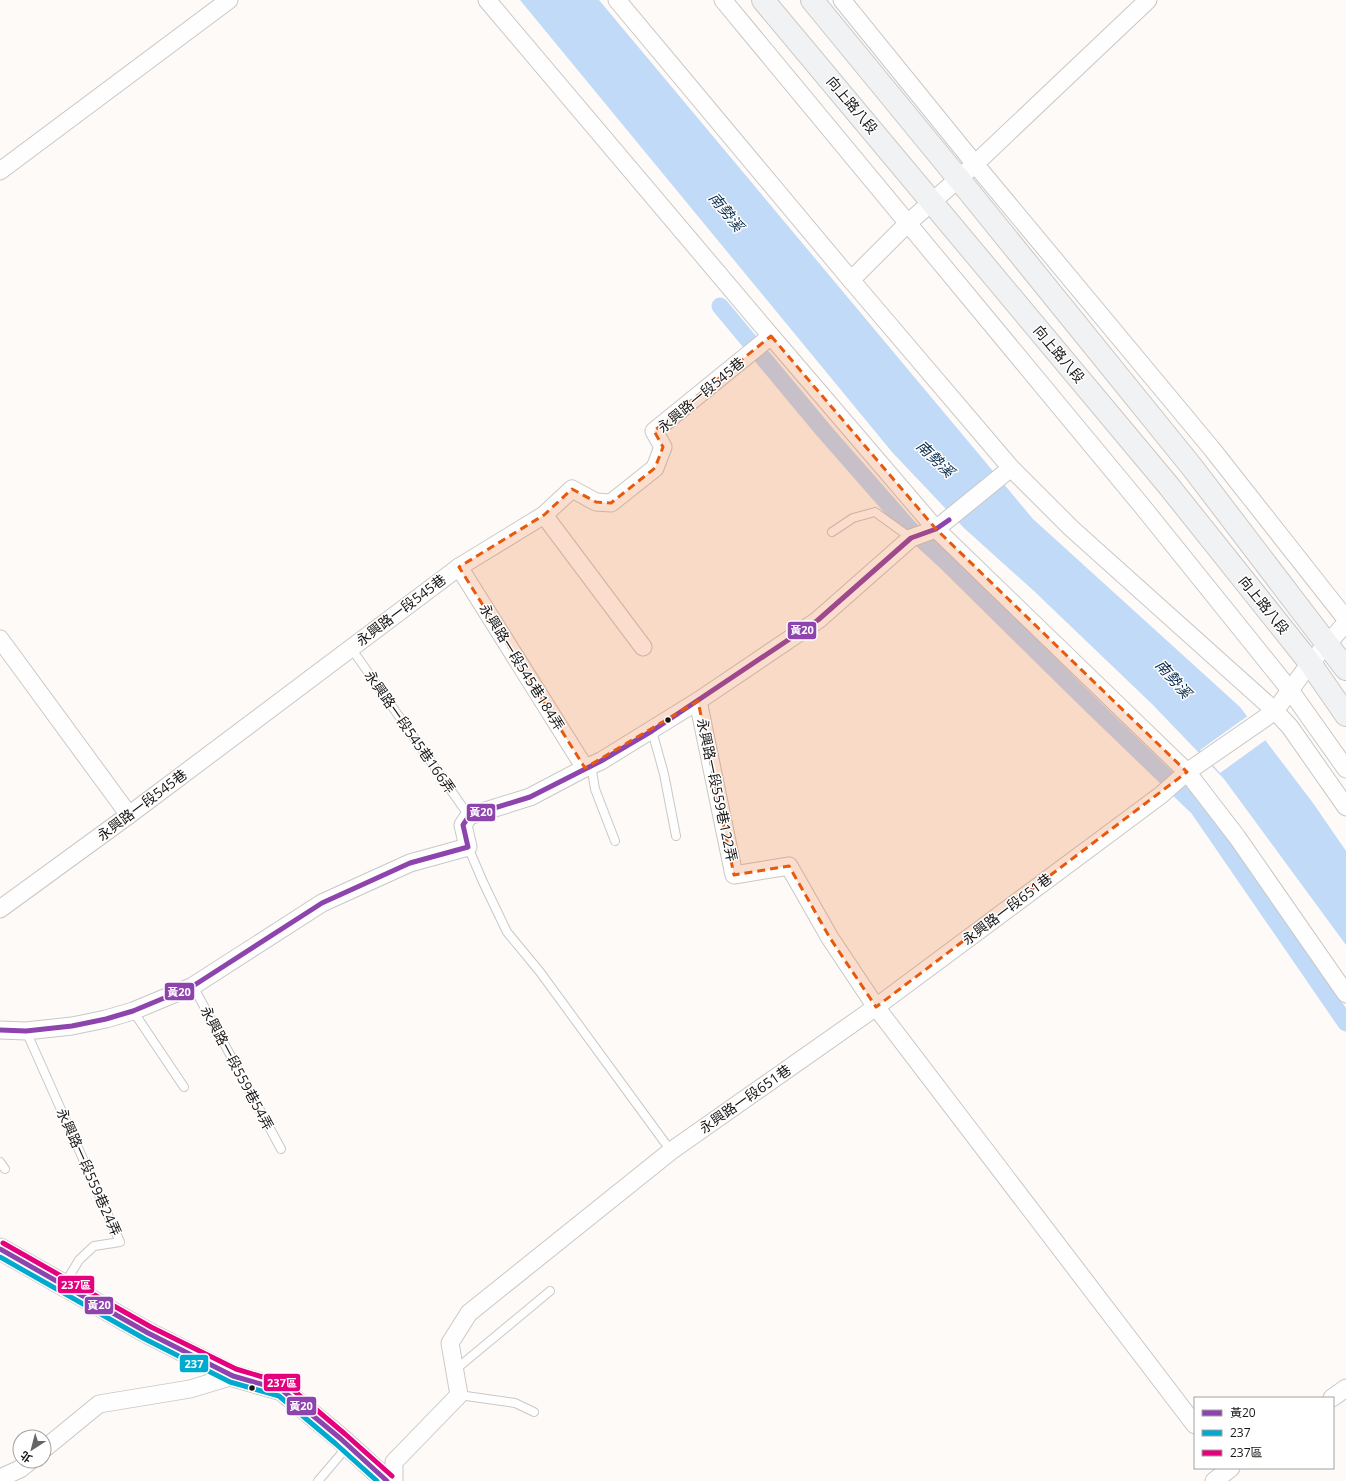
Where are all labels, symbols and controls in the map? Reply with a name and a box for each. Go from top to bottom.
street label: 向上路八段 [823,72,882,138]
water label: 南勢溪 [705,188,750,237]
street label: 向上路八段 [1030,321,1089,387]
street label: 永興路一段545巷 [653,353,748,437]
water label: 南勢溪 [913,435,960,482]
street label: 永興路一段545巷 [352,570,450,650]
street label: 向上路八段 [1235,572,1294,638]
street label: 永興路一段545巷184弄 [476,600,569,734]
line badge: 黃20 [787,621,817,640]
text: 黃20 [790,622,814,637]
water label: 南勢溪 [1151,655,1197,703]
street label: 永興路一段545巷166弄 [361,666,460,797]
unlabelled marker [663,715,673,725]
street label: 永興路一段559巷122弄 [693,717,742,863]
street label: 永興路一段545巷 [93,765,191,845]
line badge: 黃20 [466,803,496,822]
text: 黃20 [469,804,493,819]
street label: 永興路一段651巷 [958,869,1056,949]
line badge: 黃20 [164,982,195,1001]
text: 黃20 [167,984,191,999]
street label: 永興路一段559巷54弄 [197,1002,278,1133]
street label: 永興路一段651巷 [695,1060,794,1137]
street label: 永興路一段559巷24弄 [53,1105,126,1239]
line badge: 237區 [57,1275,95,1294]
text: 237區 [61,1277,91,1292]
line badge: 黃20 [84,1296,114,1315]
text: 黃20 [87,1297,111,1312]
line badge: 237 [179,1354,209,1373]
text: 237 [185,1356,203,1371]
line badge: 237區 [263,1373,301,1392]
text: 237區 [267,1375,297,1390]
unlabelled marker [247,1383,257,1393]
line badge: 黃20 [286,1396,317,1416]
legend [1194,1397,1334,1469]
text: 黃20 [289,1398,313,1413]
text: 黃20 [1230,1404,1256,1421]
text: 237 [1230,1424,1251,1441]
north arrow [12,1429,52,1469]
text: 237區 [1230,1444,1263,1461]
text: 北 [17,1448,35,1467]

